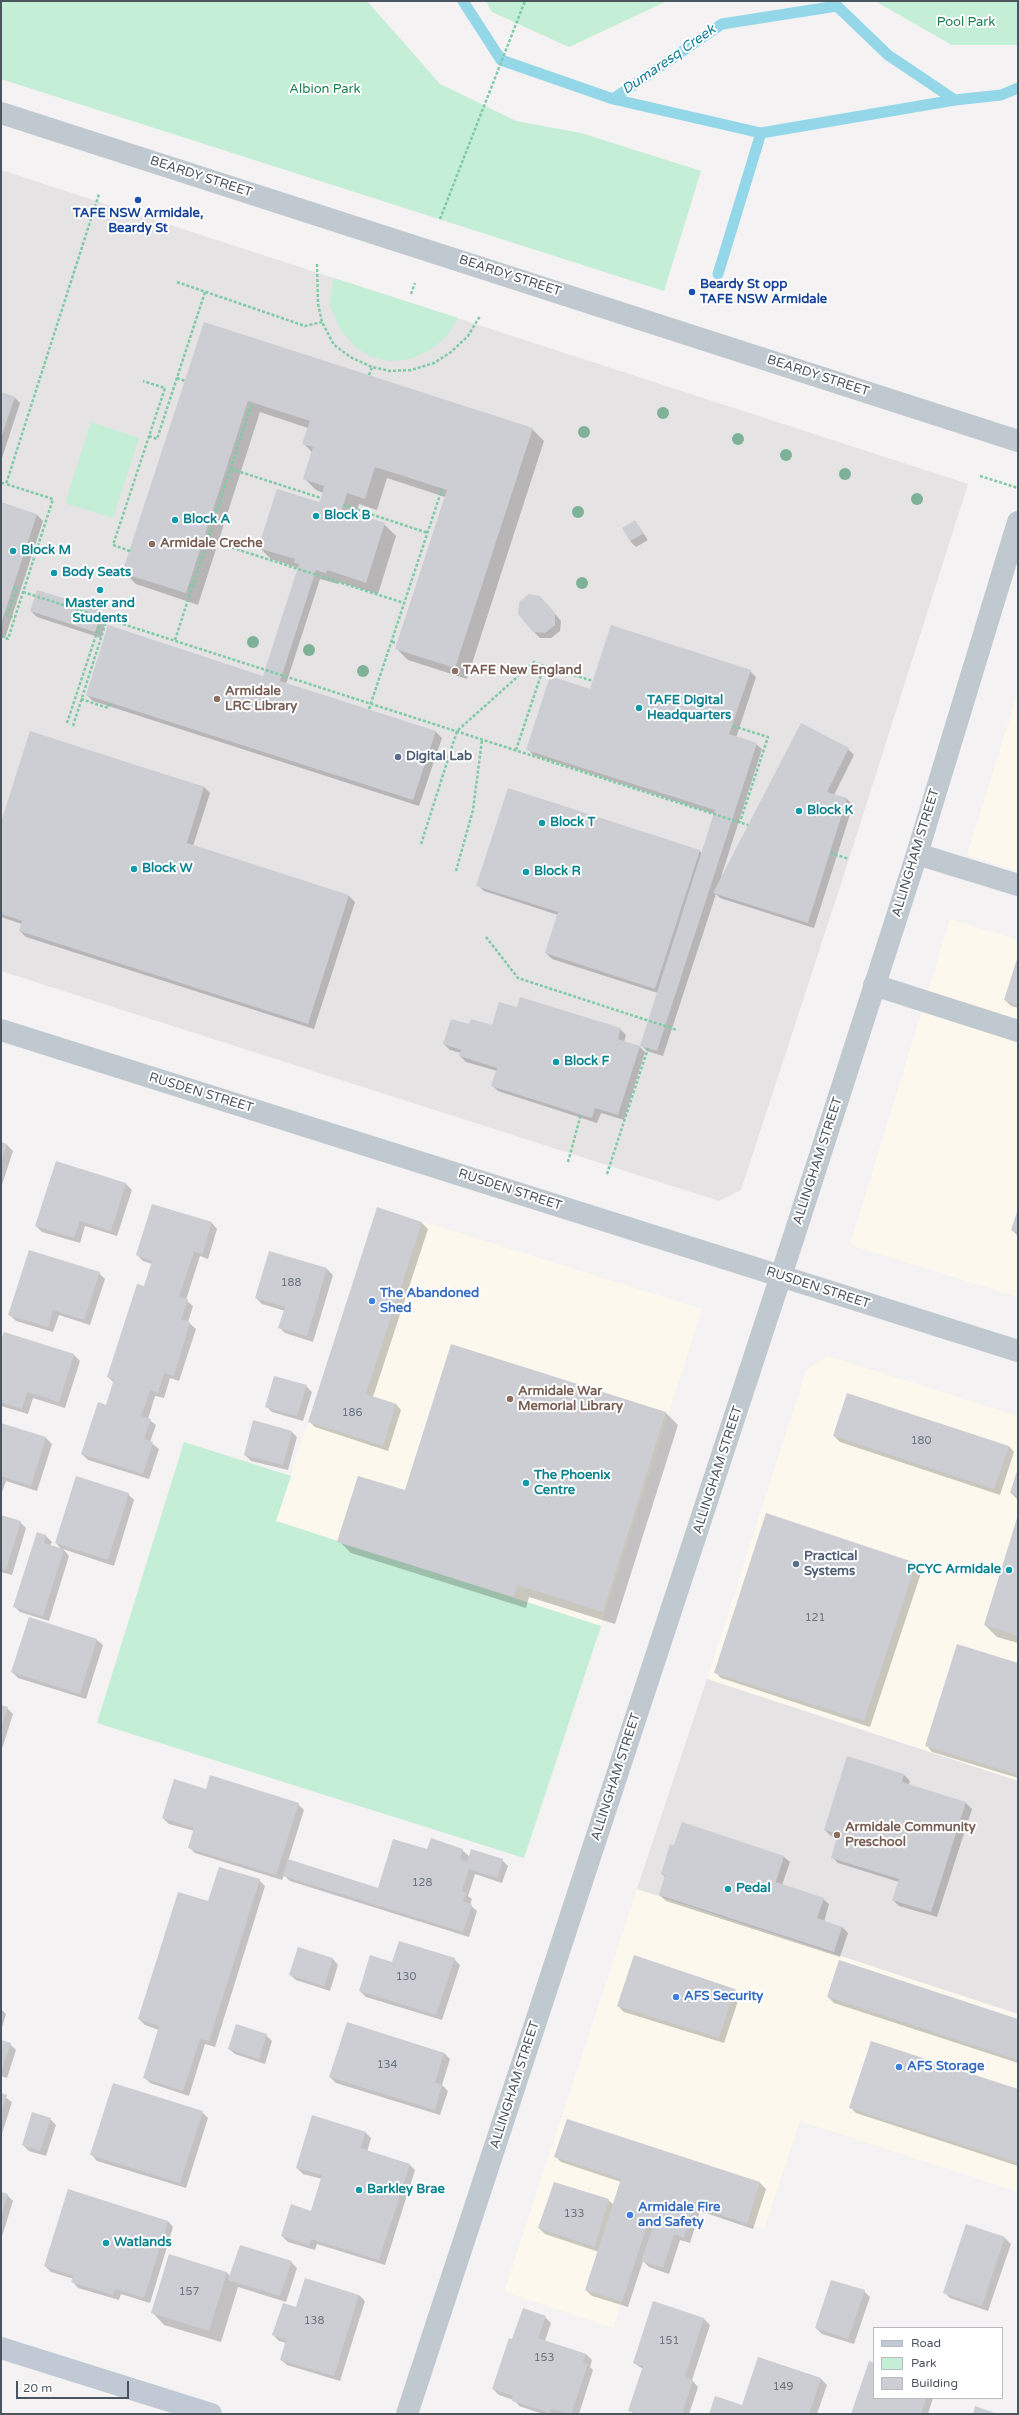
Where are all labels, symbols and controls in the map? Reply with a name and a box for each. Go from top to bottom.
park label: Pool Park [937,15,995,31]
water label: Dumaresq Creek [619,22,719,98]
park label: Albion Park [289,82,361,98]
street label: BEARDY STREET [148,153,254,201]
marker: TAFE NSW Armidale, Beardy St [133,195,143,205]
place label: TAFE NSW Armidale, Beardy St [73,206,203,237]
street label: BEARDY STREET [457,252,563,300]
place label: Beardy St opp TAFE NSW Armidale [700,277,827,308]
marker: Beardy St opp TAFE NSW Armidale [687,287,697,297]
street label: BEARDY STREET [765,352,871,400]
place label: Block B [324,508,370,524]
marker: Block B [311,511,321,521]
place label: Block A [183,512,230,528]
marker: Block A [170,515,180,525]
place label: Armidale Creche [160,536,263,552]
marker: Armidale Creche [147,539,157,549]
place label: Block M [21,543,71,559]
marker: Block M [8,546,18,556]
place label: Body Seats [62,565,131,581]
marker: Body Seats [49,568,59,578]
marker: Master and Students [95,585,105,595]
place label: Master and Students [65,596,135,627]
place label: TAFE New England [463,663,582,679]
marker: TAFE New England [450,666,460,676]
place label: Armidale LRC Library [225,684,297,715]
place label: TAFE Digital Headquarters [647,693,731,724]
marker: Armidale LRC Library [212,694,222,704]
marker: TAFE Digital Headquarters [634,703,644,713]
place label: Digital Lab [406,749,472,765]
marker: Digital Lab [393,752,403,762]
street label: ALLINGHAM STREET [889,787,943,919]
place label: Block K [807,803,853,819]
marker: Block K [794,806,804,816]
place label: Block T [550,815,595,831]
marker: Block T [537,818,547,828]
place label: Block W [142,861,193,877]
marker: Block W [129,864,139,874]
place label: Block R [534,864,581,880]
marker: Block R [521,867,531,877]
place label: Block F [564,1054,609,1070]
marker: Block F [551,1057,561,1067]
street label: RUSDEN STREET [147,1070,255,1116]
street label: ALLINGHAM STREET [790,1095,846,1227]
street label: RUSDEN STREET [456,1166,564,1214]
street label: RUSDEN STREET [764,1264,872,1312]
house number: 188 [281,1276,301,1290]
place label: The Abandoned Shed [380,1286,479,1317]
marker: The Abandoned Shed [367,1296,377,1306]
place label: Armidale War Memorial Library [518,1384,623,1415]
marker: Armidale War Memorial Library [505,1394,515,1404]
street label: ALLINGHAM STREET [690,1404,746,1536]
house number: 186 [342,1406,362,1420]
house number: 180 [911,1434,931,1448]
place label: The Phoenix Centre [534,1468,611,1499]
marker: The Phoenix Centre [521,1478,531,1488]
place label: Practical Systems [804,1549,858,1580]
marker: Practical Systems [791,1559,801,1569]
place label: PCYC Armidale [907,1562,1001,1578]
marker: PCYC Armidale [1004,1565,1014,1575]
house number: 121 [805,1611,825,1625]
street label: ALLINGHAM STREET [588,1711,644,1843]
place label: Armidale Community Preschool [845,1820,976,1851]
marker: Armidale Community Preschool [832,1830,842,1840]
house number: 128 [412,1876,432,1890]
place label: Pedal [736,1881,771,1897]
marker: Pedal [723,1884,733,1894]
house number: 130 [396,1970,416,1984]
place label: AFS Security [684,1989,763,2005]
marker: AFS Security [671,1992,681,2002]
street label: ALLINGHAM STREET [487,2019,543,2151]
house number: 134 [377,2058,397,2072]
place label: AFS Storage [907,2059,984,2075]
marker: AFS Storage [894,2062,904,2072]
place label: Barkley Brae [367,2182,445,2198]
marker: Barkley Brae [354,2185,364,2195]
place label: Armidale Fire and Safety [638,2200,720,2231]
house number: 133 [564,2207,584,2221]
marker: Armidale Fire and Safety [625,2210,635,2220]
place label: Watlands [114,2235,172,2251]
marker: Watlands [101,2238,111,2248]
house number: 157 [179,2285,199,2299]
house number: 138 [304,2314,324,2328]
legend [873,2327,1003,2399]
house number: 151 [659,2334,679,2348]
text: Road [911,2336,941,2350]
house number: 153 [534,2351,554,2365]
text: Park [911,2356,937,2370]
scale bar [18,2373,131,2399]
text: Building [911,2376,958,2390]
house number: 149 [773,2380,793,2394]
text: 20 m [23,2381,52,2395]

